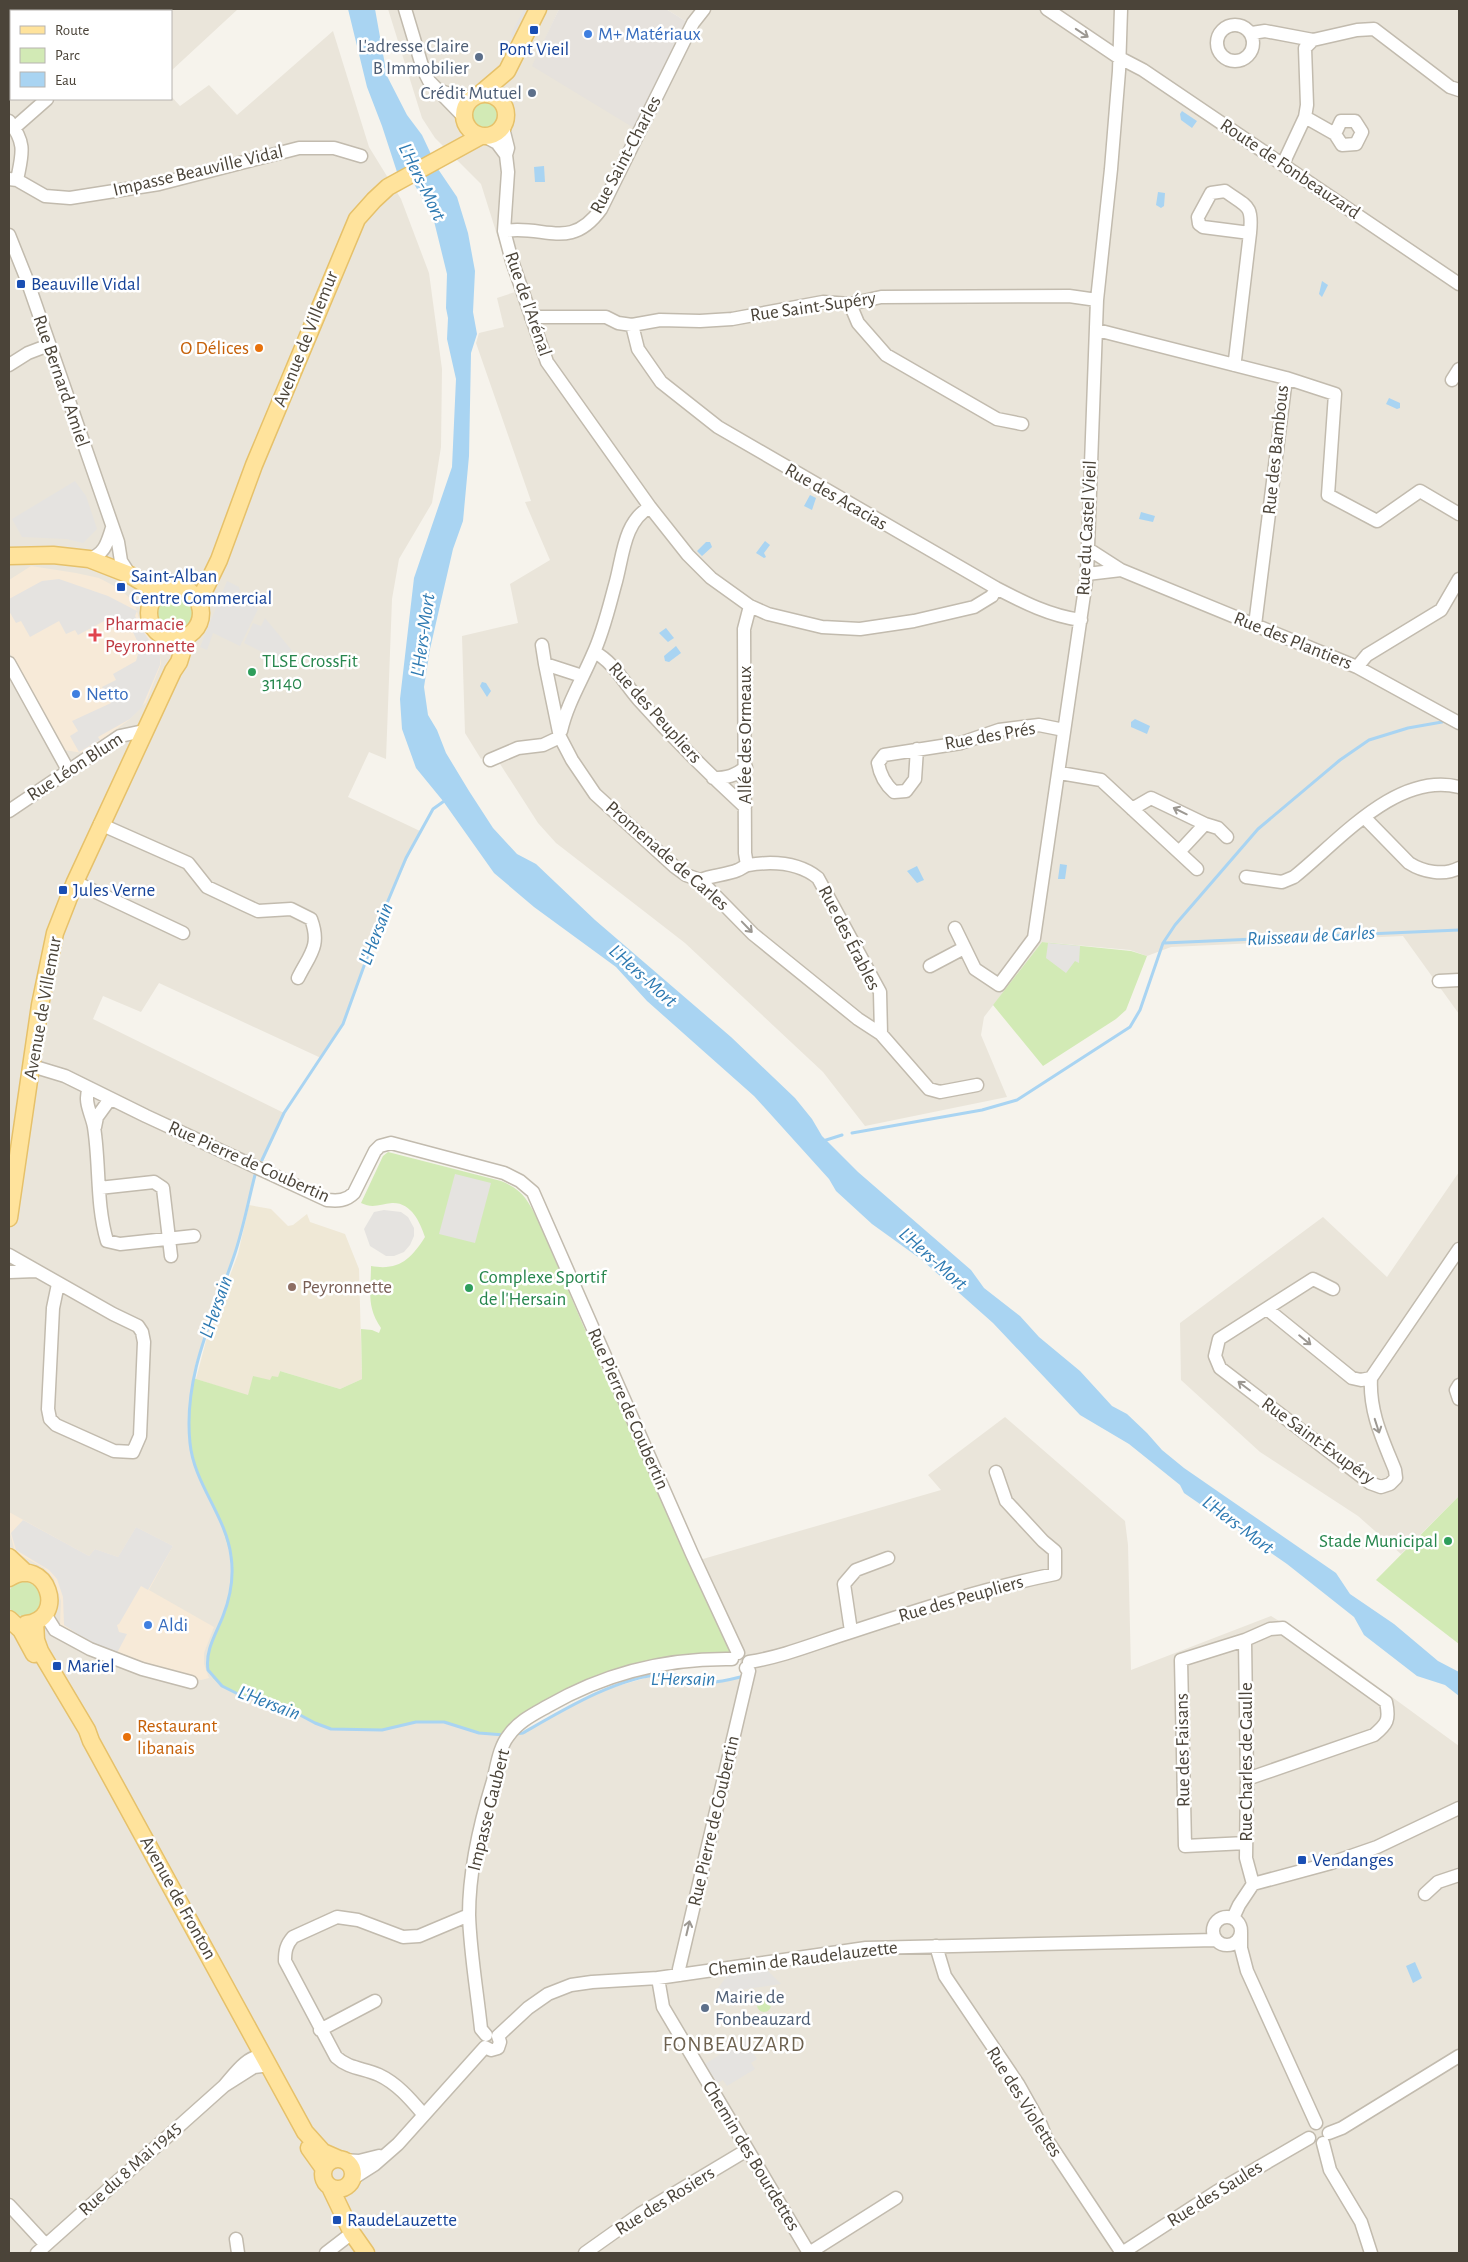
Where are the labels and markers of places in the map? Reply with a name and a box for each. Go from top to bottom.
marker: Pont Vieil [528,24,540,36]
place label: M+ Matériaux [598,25,701,44]
marker: M+ Matériaux [582,28,594,40]
place label: L'adresse Claire B Immobilier [358,37,469,78]
place label: Pont Vieil [499,40,569,59]
marker: L'adresse Claire B Immobilier [473,51,485,63]
place label: Crédit Mutuel [421,84,522,103]
marker: Crédit Mutuel [526,87,538,99]
place label: Beauville Vidal [31,275,141,294]
marker: Beauville Vidal [15,278,27,290]
place label: O Délices [180,339,249,358]
marker: O Délices [253,342,265,354]
place label: Saint-Alban Centre Commercial [131,567,272,608]
marker: Saint-Alban Centre Commercial [115,581,127,593]
place label: Pharmacie Peyronnette [105,615,195,656]
marker: Pharmacie Peyronnette [89,629,101,641]
place label: TLSE CrossFit 31140 [262,652,358,693]
marker: TLSE CrossFit 31140 [246,666,258,678]
place label: Netto [86,685,129,704]
marker: Netto [70,688,82,700]
place label: Jules Verne [73,881,155,900]
marker: Jules Verne [57,884,69,896]
place label: Complexe Sportif de l'Hersain [479,1268,607,1309]
place label: Peyronnette [302,1278,392,1297]
marker: Peyronnette [286,1281,298,1293]
marker: Complexe Sportif de l'Hersain [463,1282,475,1294]
place label: Stade Municipal [1319,1532,1438,1551]
marker: Stade Municipal [1442,1535,1454,1547]
place label: Aldi [158,1616,188,1635]
marker: Aldi [142,1619,154,1631]
place label: Mariel [67,1657,115,1676]
marker: Mariel [51,1660,63,1672]
place label: Restaurant libanais [137,1717,217,1758]
marker: Restaurant libanais [121,1731,133,1743]
place label: Vendanges [1312,1851,1394,1870]
marker: Vendanges [1296,1854,1308,1866]
place label: Mairie de Fonbeauzard [715,1988,811,2029]
marker: Mairie de Fonbeauzard [699,2002,711,2014]
place label: RaudeLauzette [347,2211,457,2230]
marker: RaudeLauzette [331,2214,343,2226]

